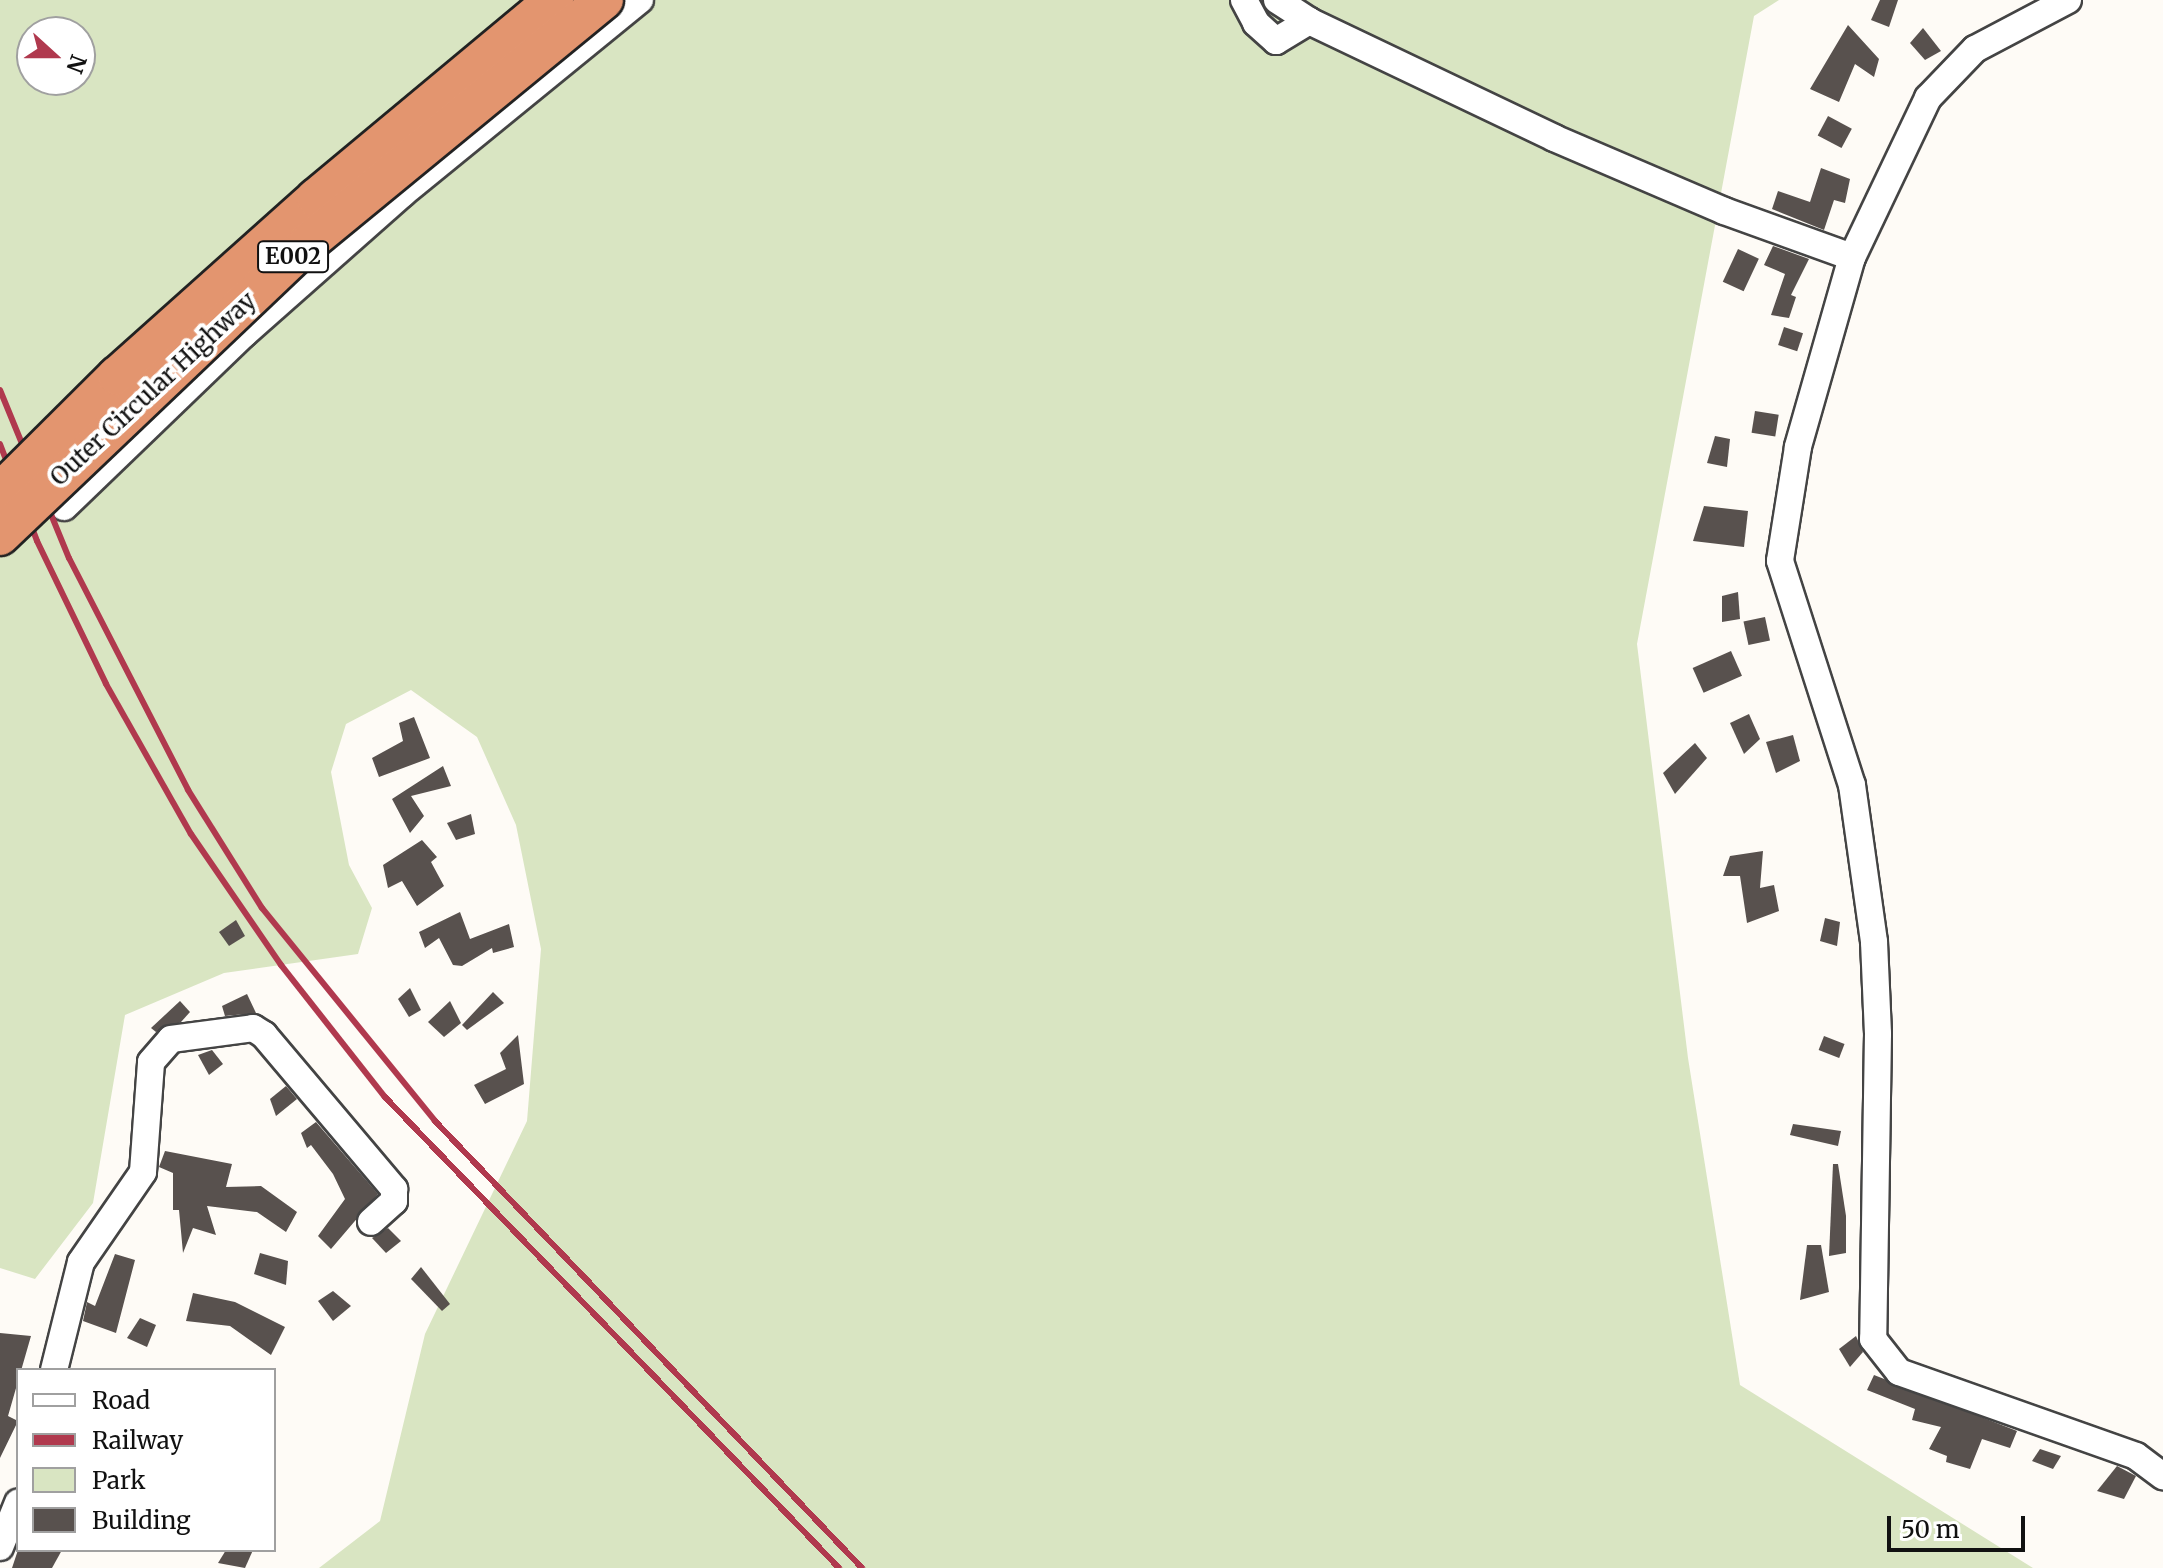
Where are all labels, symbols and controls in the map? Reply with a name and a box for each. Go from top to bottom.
north arrow [16,16,96,96]
text: N [60,51,93,77]
road number: E002 [257,239,329,275]
street label: Outer Circular Highway [44,286,262,492]
legend [16,1368,276,1552]
text: Road [92,1385,150,1416]
text: Railway [92,1425,183,1456]
text: Park [92,1465,145,1496]
scale bar [1891,1500,2029,1550]
text: Building [92,1505,191,1536]
text: 50 m [1901,1514,1960,1545]

